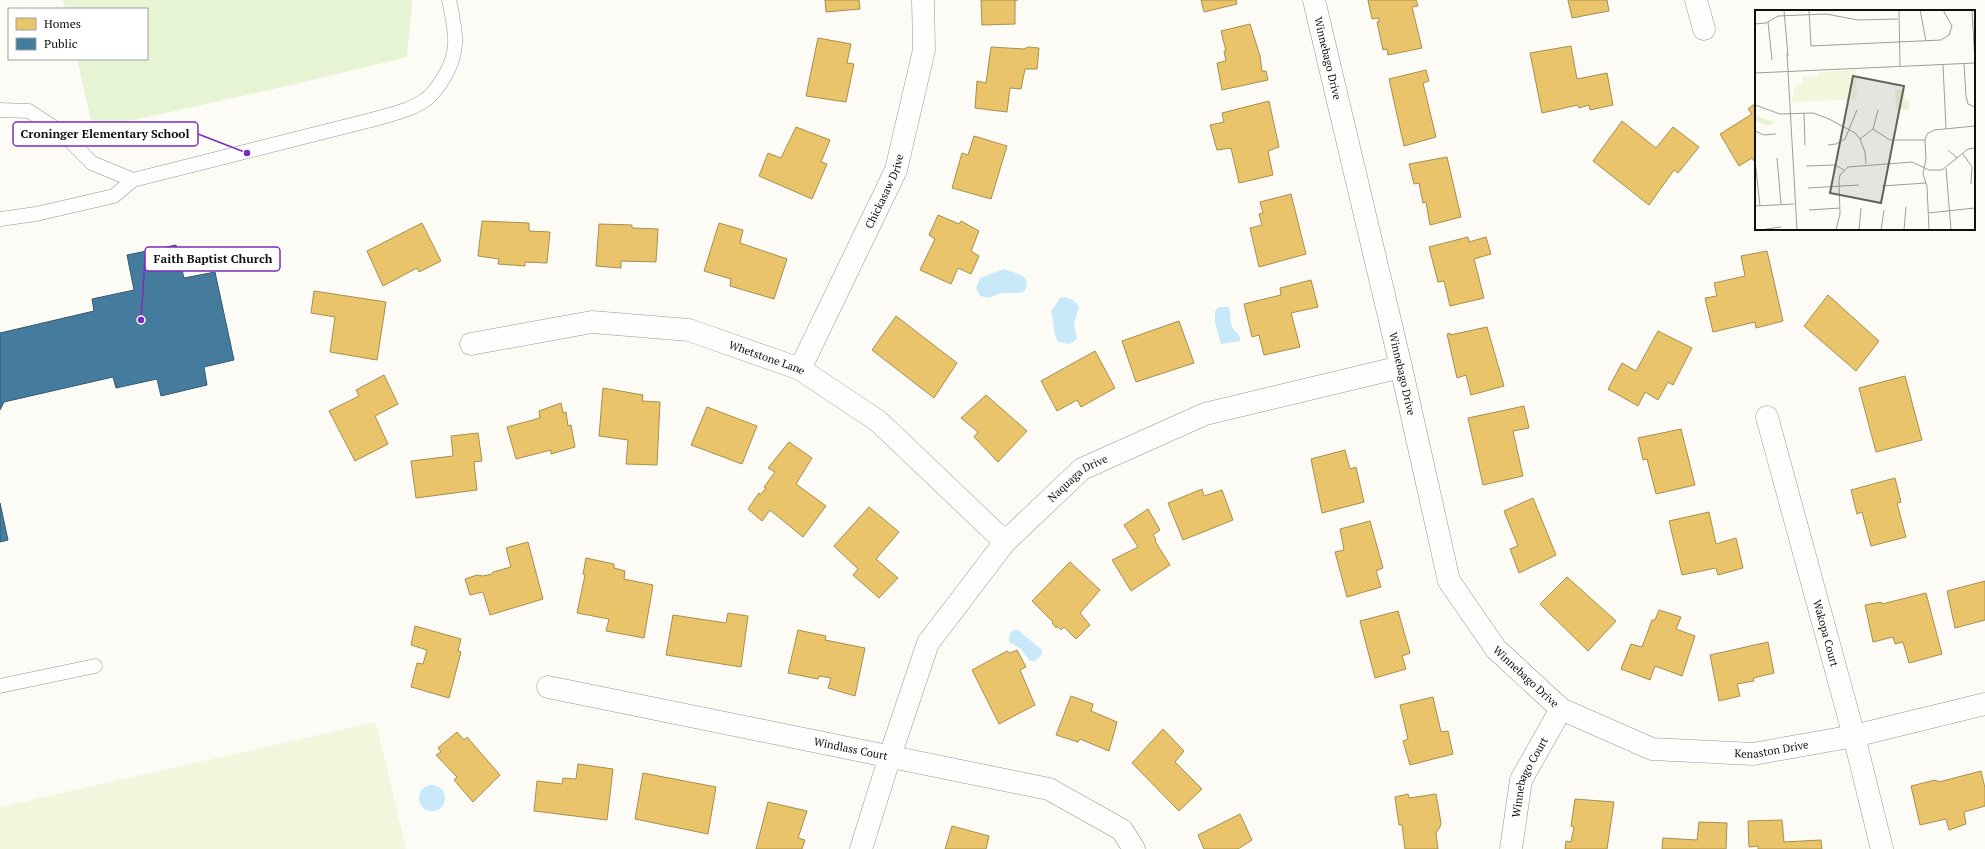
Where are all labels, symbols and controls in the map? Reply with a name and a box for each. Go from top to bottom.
legend [8,8,148,60]
inset map [1755,10,1975,230]
text: Homes [44,16,81,31]
street label: Winnebago Drive [1311,16,1345,102]
text: Public [44,36,78,51]
callout: Croninger Elementary School [13,122,198,146]
text: Croninger Elementary School [21,126,189,141]
street label: Chickasaw Drive [862,152,907,231]
callout: Faith Baptist Church [145,247,280,271]
text: Faith Baptist Church [154,251,273,266]
street label: Winnebago Drive [1386,331,1419,417]
street label: Whetstone Lane [727,338,808,378]
street label: Naquaga Drive [1045,451,1110,505]
street label: Wakopa Court [1810,598,1842,668]
street label: Winnebago Drive [1490,643,1562,711]
street label: Windlass Court [813,734,889,763]
street label: Winnebago Court [1509,735,1551,818]
street label: Kenaston Drive [1734,737,1810,761]

